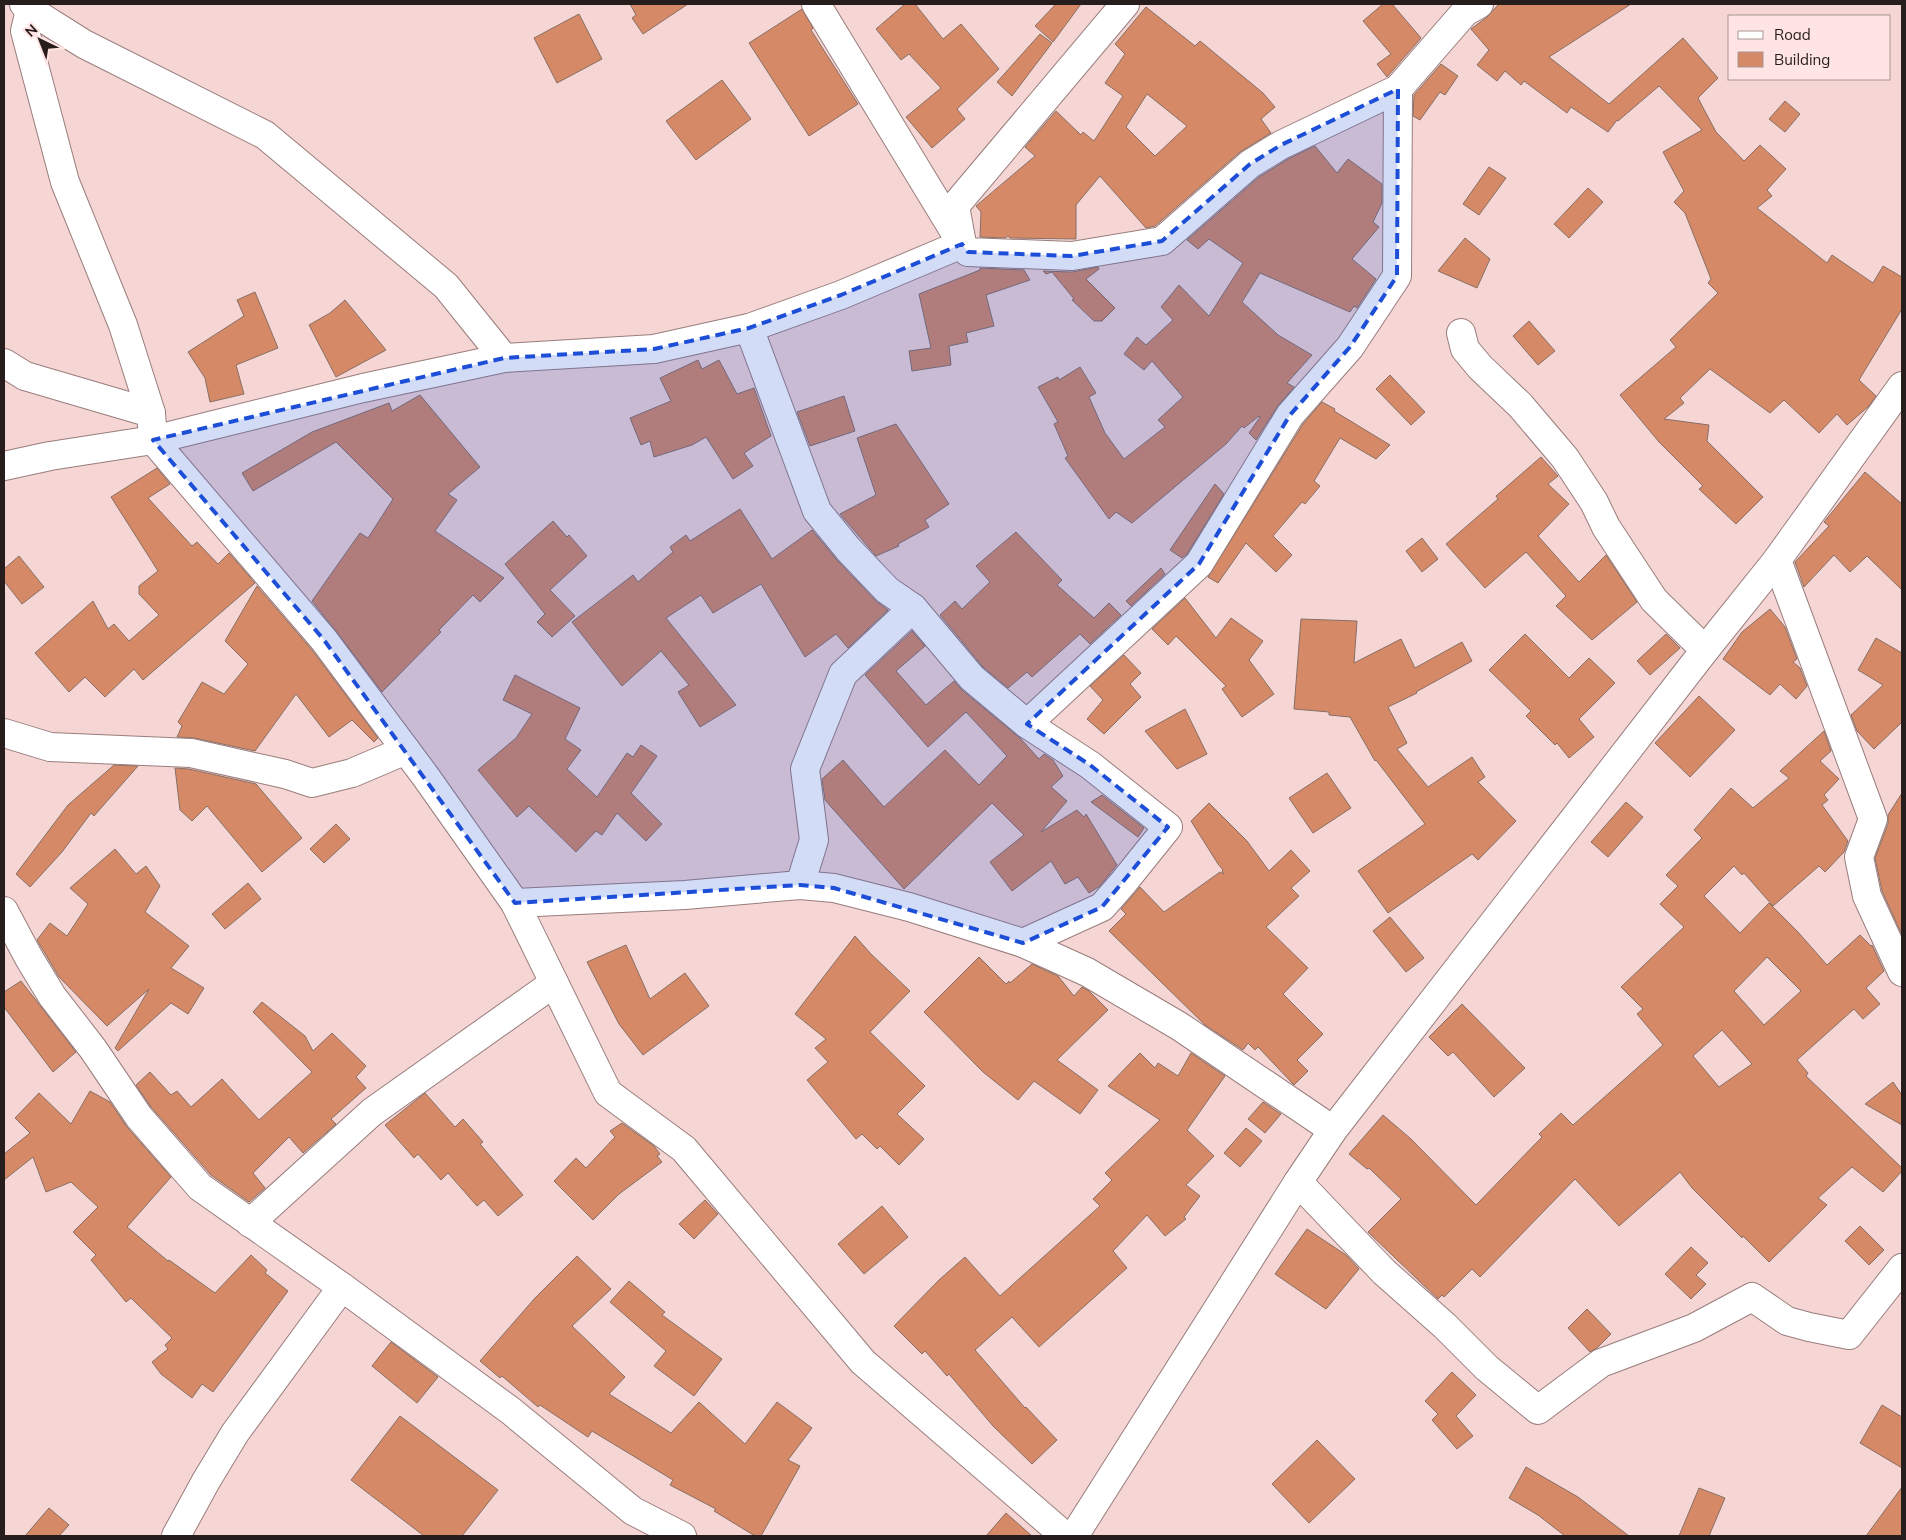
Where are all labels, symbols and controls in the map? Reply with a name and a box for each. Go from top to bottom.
north arrow [15,15,65,65]
legend [1728,15,1891,80]
text: N [21,20,41,41]
text: Road [1774,25,1811,44]
text: Building [1774,50,1830,69]

